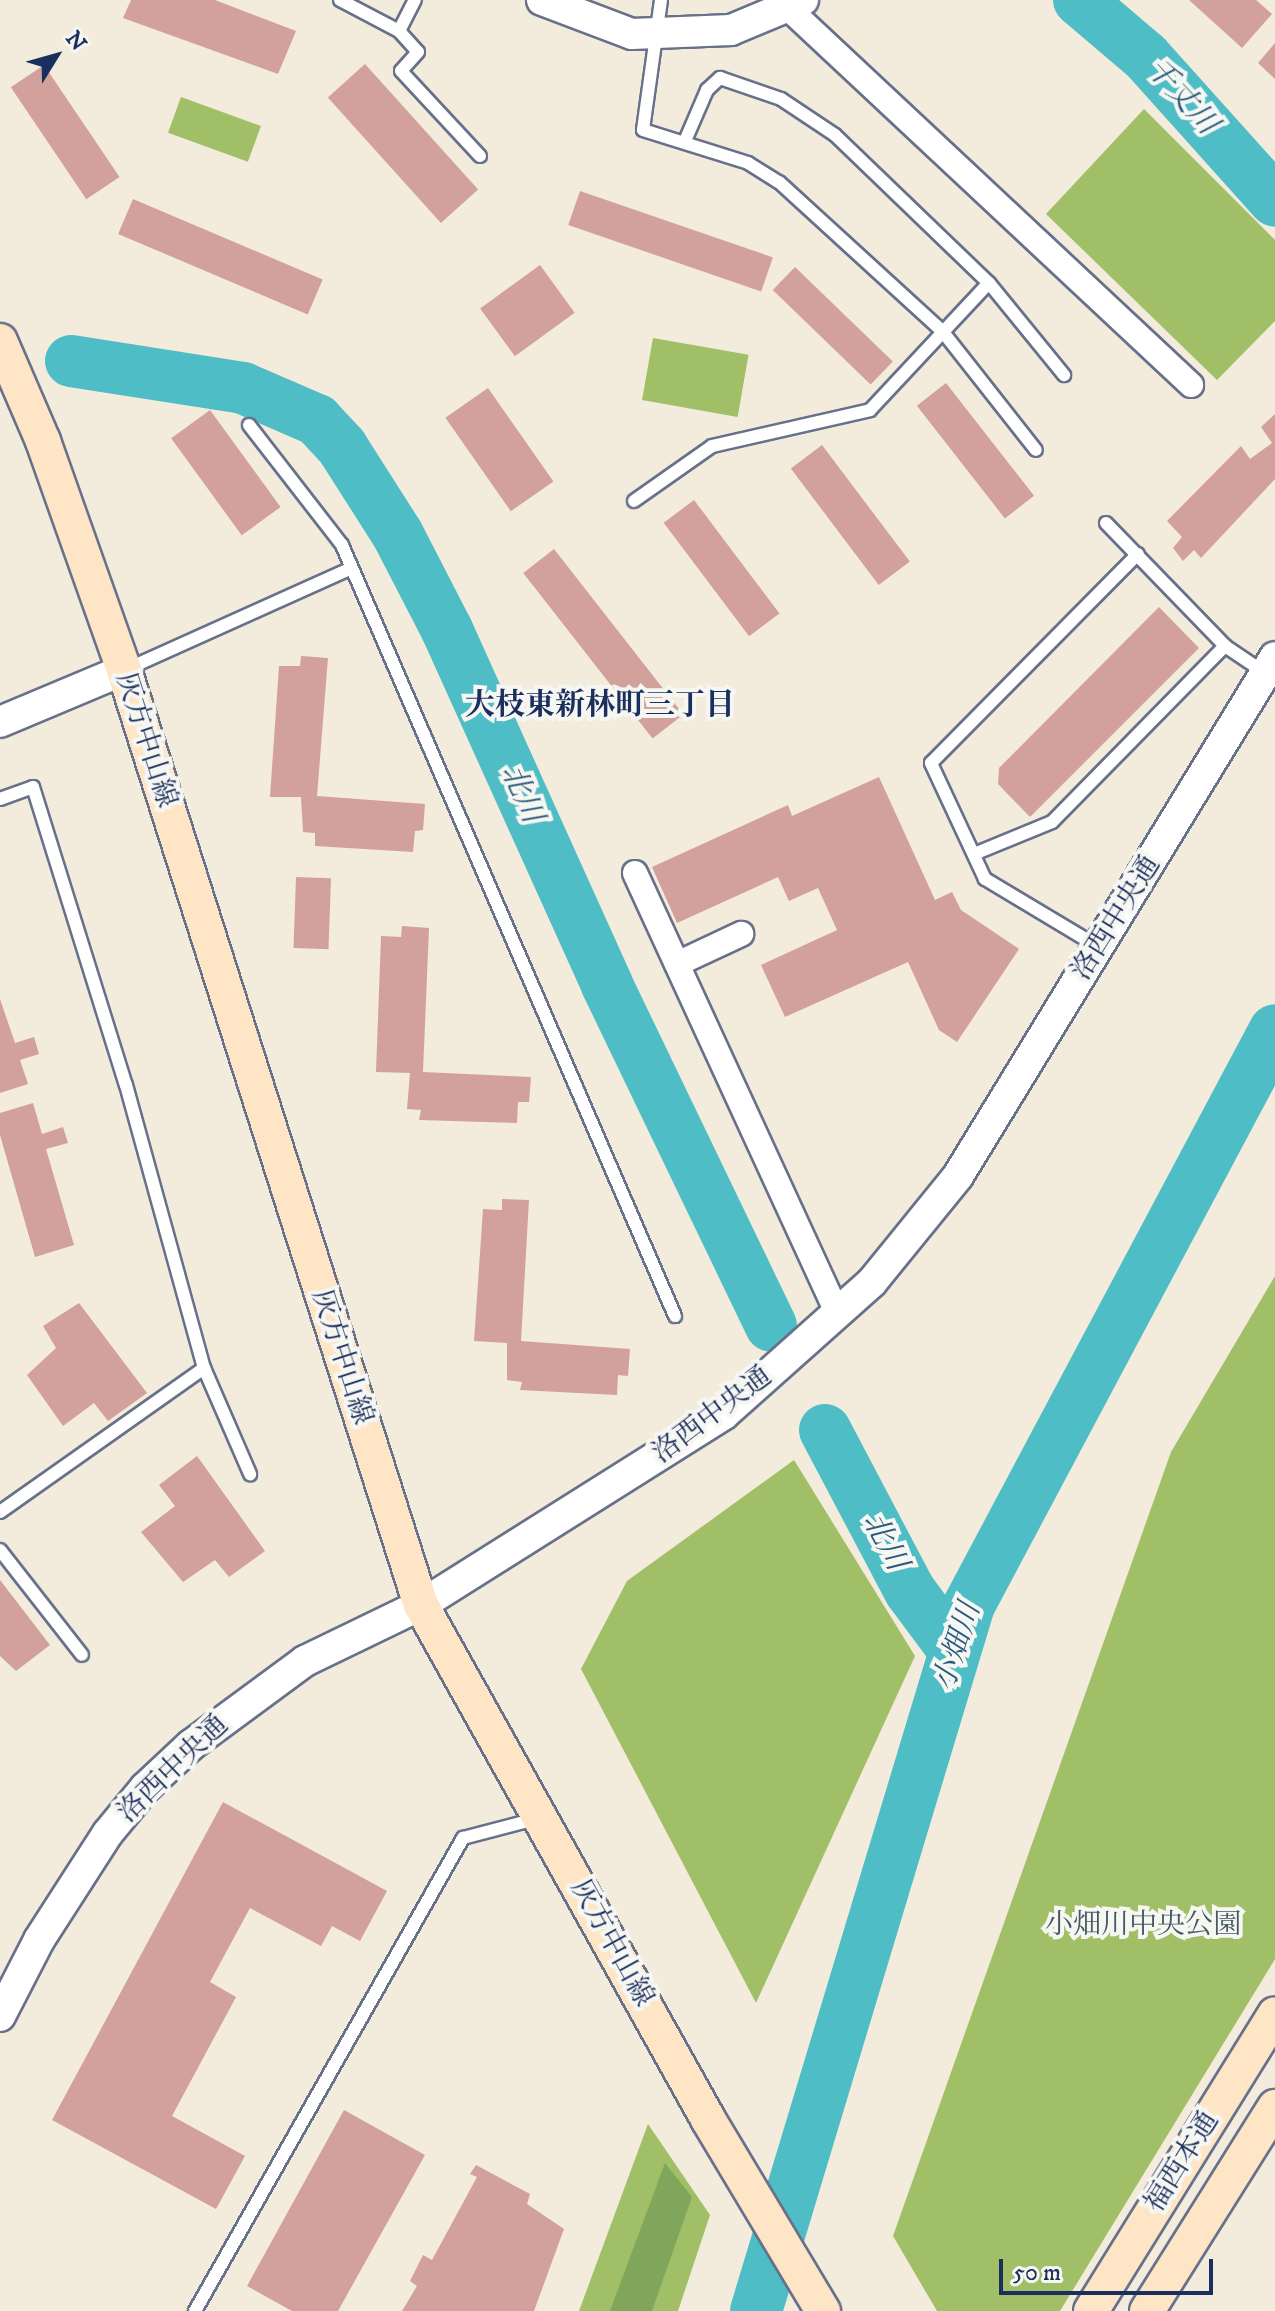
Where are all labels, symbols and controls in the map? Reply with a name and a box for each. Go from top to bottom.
north arrow [16,16,96,96]
text: N [59,26,92,57]
water label: 千丈川 [1138,52,1224,142]
street label: 灰方中山線 [108,668,184,812]
district label: 大枝東新林町三丁目 [465,688,735,724]
water label: 北川 [492,759,550,829]
street label: 洛西中央通 [1065,850,1167,986]
street label: 灰方中山線 [304,1285,380,1429]
street label: 洛西中央通 [646,1359,778,1471]
water label: 北川 [854,1507,914,1577]
water label: 小畑川 [927,1599,989,1695]
street label: 洛西中央通 [111,1708,235,1830]
street label: 灰方中山線 [563,1874,661,2012]
park label: 小畑川中央公園 [1045,1908,1241,1942]
street label: 福西本通 [1138,2106,1226,2218]
scale bar [1003,2243,1217,2293]
text: 50 m [1013,2258,1061,2288]

